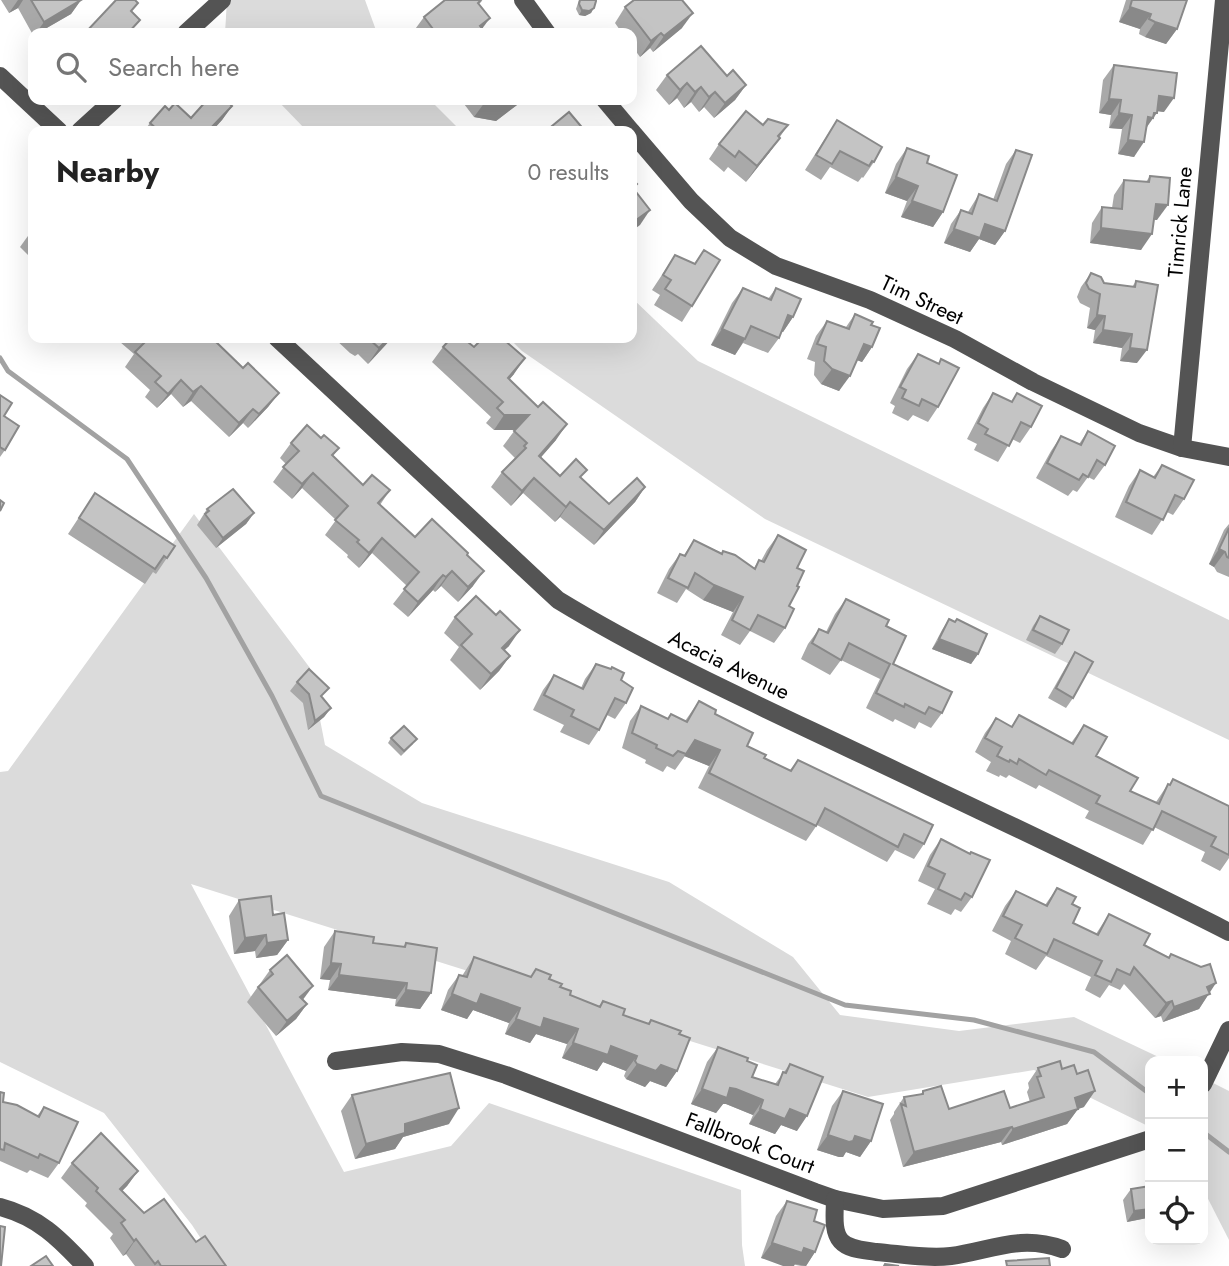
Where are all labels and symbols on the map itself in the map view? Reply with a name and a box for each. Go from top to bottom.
street label: Timrick Lane [1160,165,1200,279]
street label: Tim Street [876,268,968,332]
street label: Acacia Avenue [663,623,795,707]
street label: Fallbrook Court [681,1105,819,1181]

